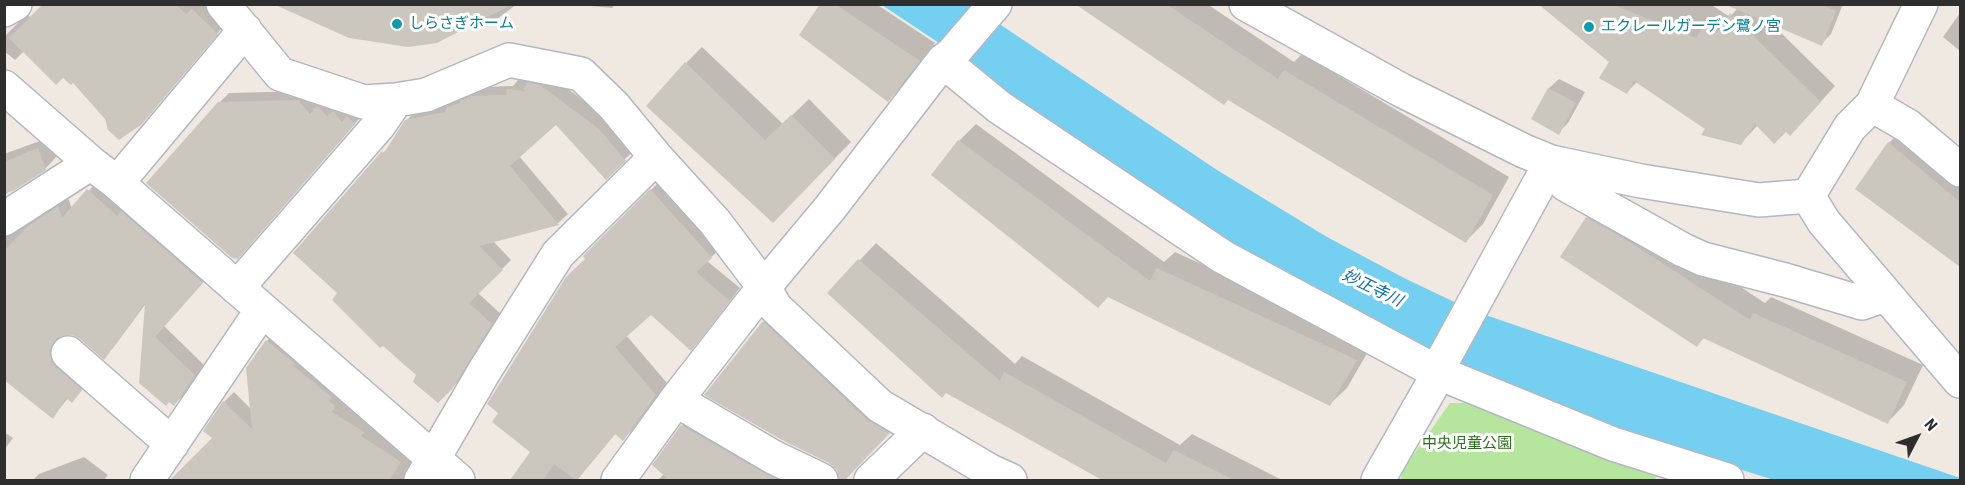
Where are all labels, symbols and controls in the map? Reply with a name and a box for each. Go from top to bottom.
place label: しらさぎホーム [409,15,514,33]
marker: しらさぎホーム [390,17,404,31]
place label: エクレールガーデン鷺ノ宮 [1601,18,1781,36]
marker: エクレールガーデン鷺ノ宮 [1582,20,1596,34]
water label: 妙正寺川 [1339,266,1405,312]
north arrow [1887,407,1947,467]
text: N [1921,415,1941,435]
park label: 中央児童公園 [1422,435,1512,453]

